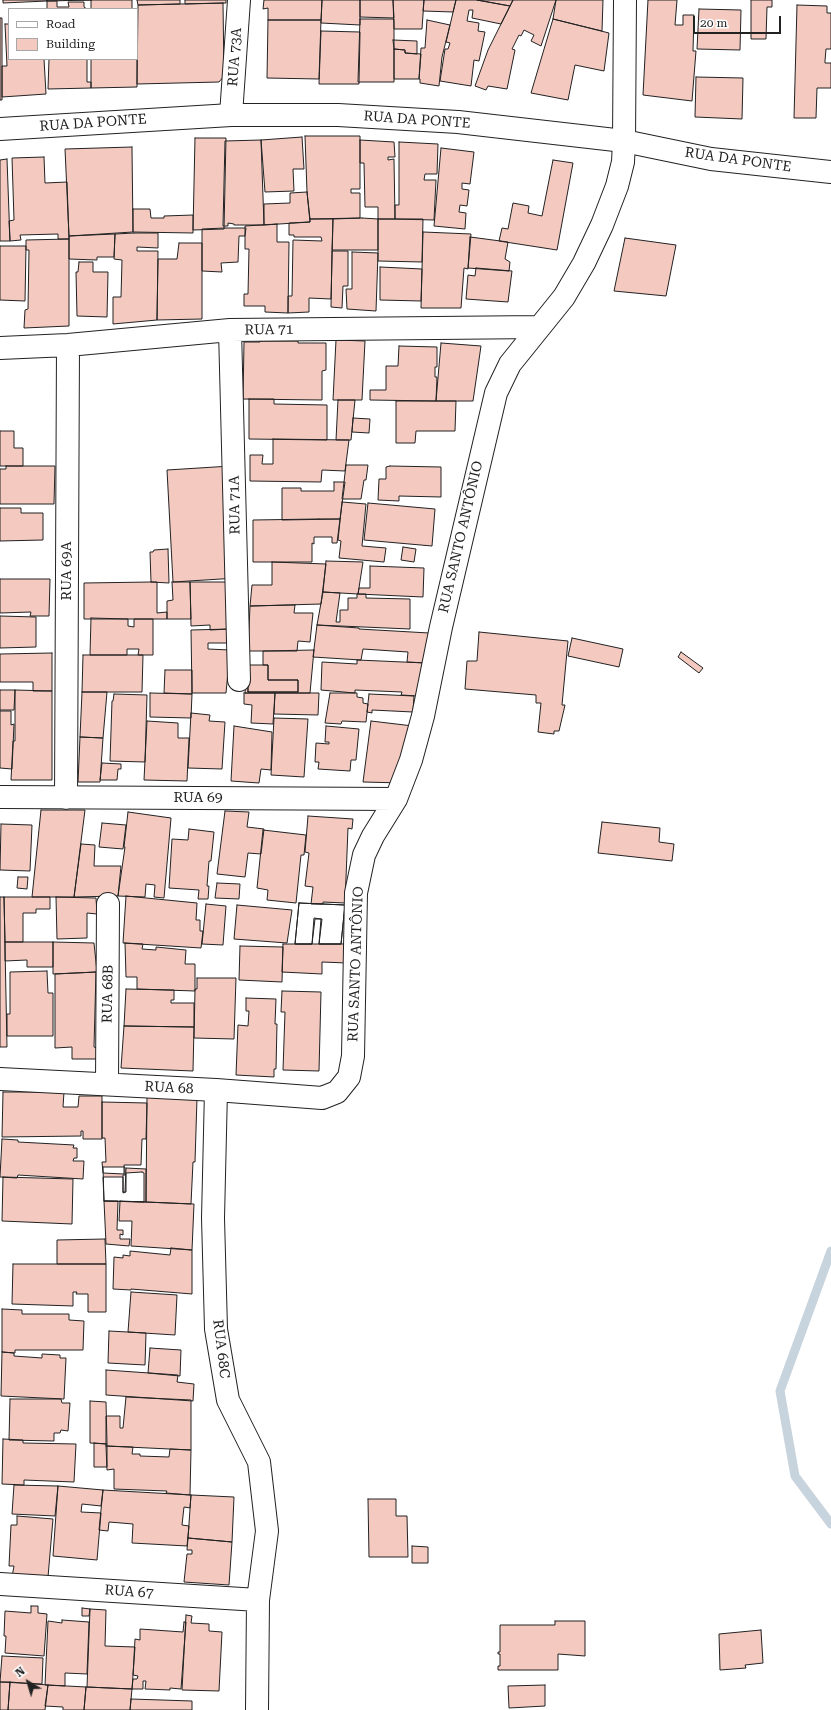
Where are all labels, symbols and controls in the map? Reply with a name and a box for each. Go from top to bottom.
legend [8,8,138,60]
scale bar [695,8,783,34]
text: 20 m [700,16,727,30]
text: Road [46,17,75,31]
street label: RUA 73A [225,27,245,87]
text: Building [46,37,95,51]
street label: RUA DA PONTE [363,108,471,132]
street label: RUA DA PONTE [39,111,147,135]
street label: RUA DA PONTE [684,144,792,176]
street label: RUA 71 [244,321,294,339]
street label: RUA SANTO ANTÔNIO [435,459,487,615]
street label: RUA 71A [226,475,244,535]
street label: RUA 69A [59,542,75,600]
street label: RUA 69 [173,790,223,806]
street label: RUA SANTO ANTÔNIO [345,886,367,1042]
street label: RUA 68B [99,965,117,1023]
street label: RUA 68 [144,1078,194,1098]
street label: RUA 68C [209,1319,233,1379]
street label: RUA 67 [104,1582,154,1602]
north arrow [8,1662,48,1702]
text: N [13,1664,28,1680]

